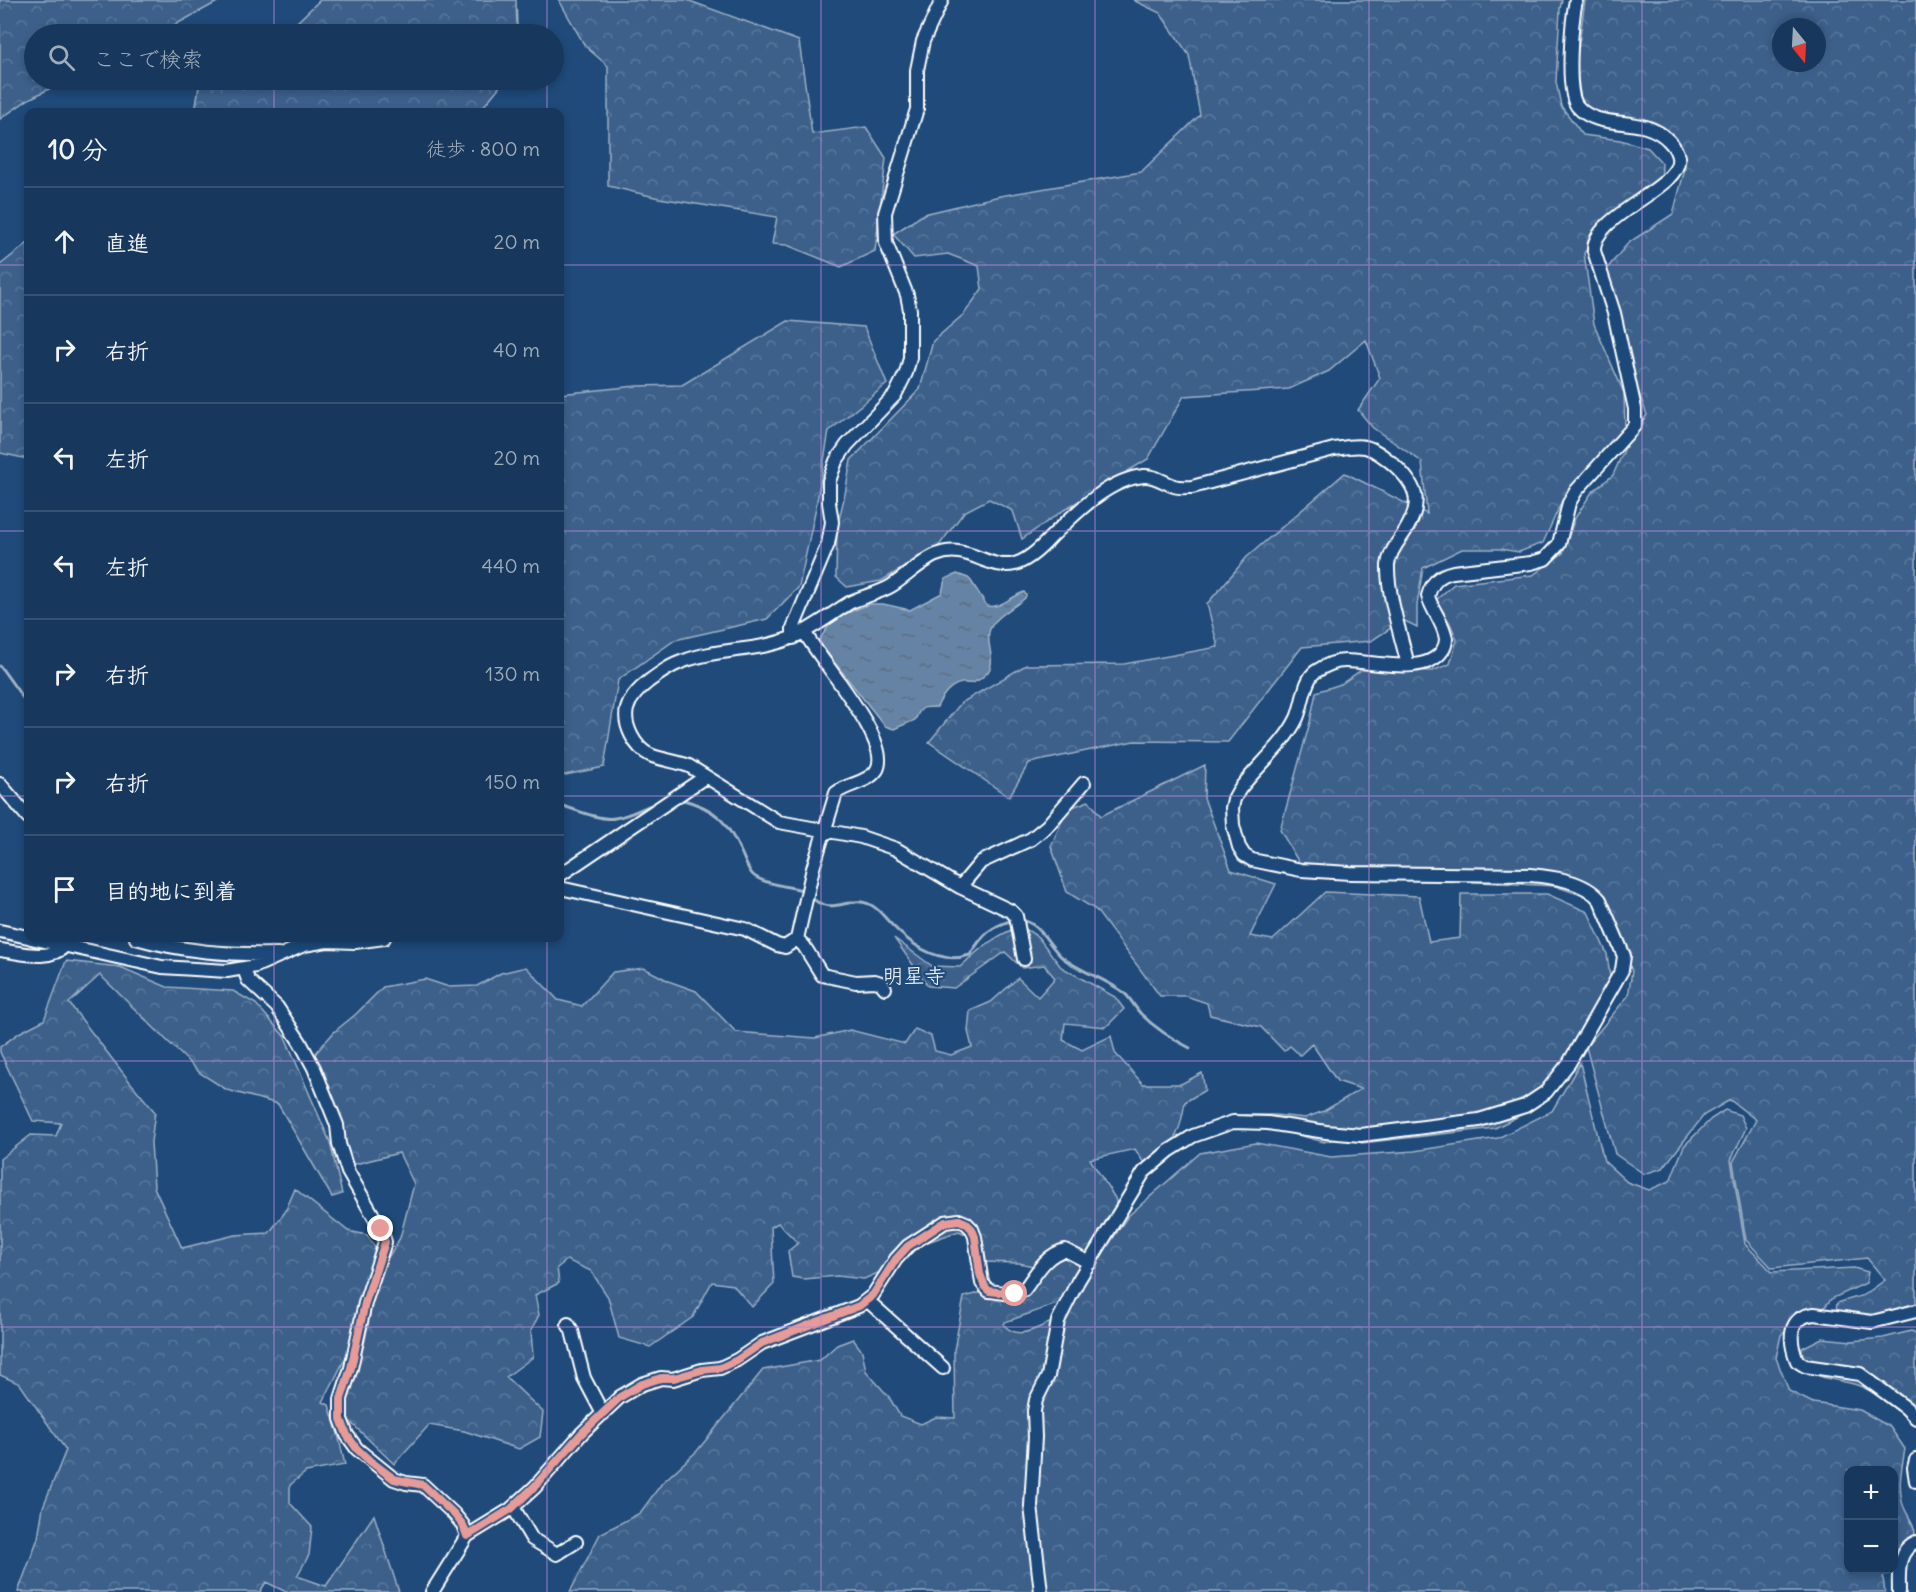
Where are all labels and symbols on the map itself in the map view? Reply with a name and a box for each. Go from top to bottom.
north arrow [1772,18,1826,72]
district label: 明星寺 [883,962,946,989]
route end [367,1215,393,1241]
route start [1001,1280,1027,1306]

